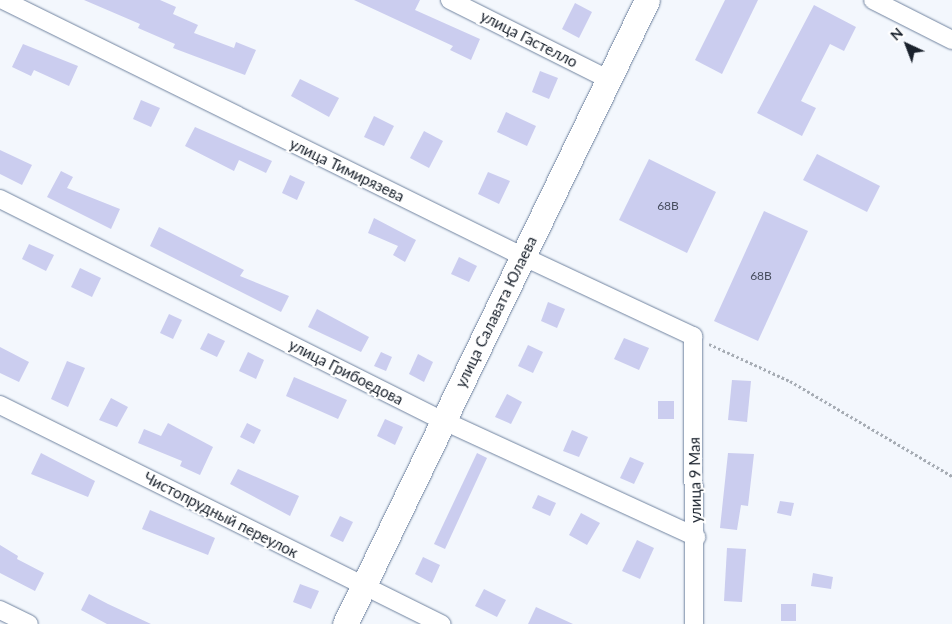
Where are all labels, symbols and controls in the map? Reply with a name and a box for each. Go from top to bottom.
street label: улица Гастелло [477,7,581,71]
north arrow [882,20,932,70]
text: N [887,24,906,44]
street label: улица Тимирязева [287,134,407,206]
house number: 68В [657,199,679,213]
street label: улица Салавата Юлаева [452,233,540,391]
house number: 68В [750,269,772,283]
street label: улица Грибоедова [286,335,406,409]
street label: улица 9 Мая [685,437,705,523]
street label: Чистопрудный переулок [141,468,301,562]

